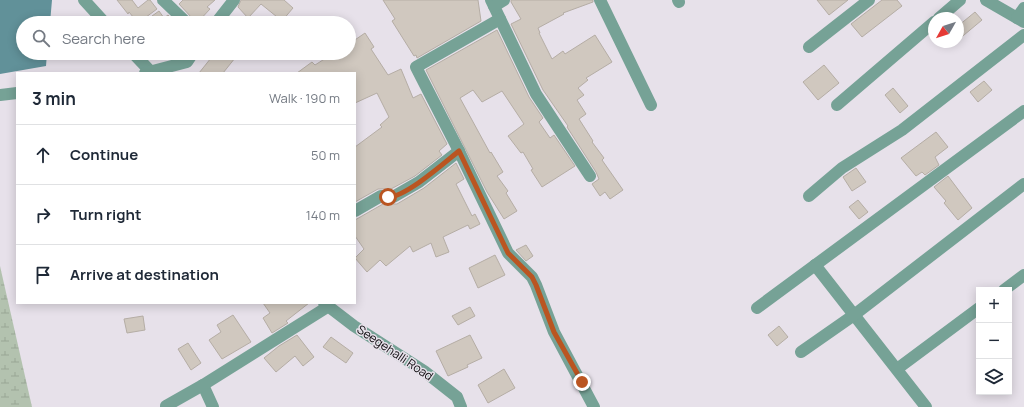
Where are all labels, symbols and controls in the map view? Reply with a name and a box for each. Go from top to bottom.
north arrow [928,12,964,48]
search box [16,16,356,60]
icon: search [30,27,52,49]
text: Search here [62,28,145,49]
text: 3 min [32,87,76,110]
text: Walk · 190 m [269,89,340,107]
icon: ahead [32,144,54,166]
text: Continue [70,144,138,165]
text: 50 m [311,146,340,164]
route start [379,188,397,206]
icon: right [32,204,54,226]
text: Turn right [70,204,141,225]
text: 140 m [306,206,340,224]
icon: arrive [32,264,54,286]
text: Arrive at destination [70,264,219,285]
map controls [976,287,1012,395]
button: + [976,287,1012,323]
street label: Seegehalli Road [354,321,437,384]
button: − [976,323,1012,359]
button: layers [976,359,1012,395]
route end [573,373,591,391]

